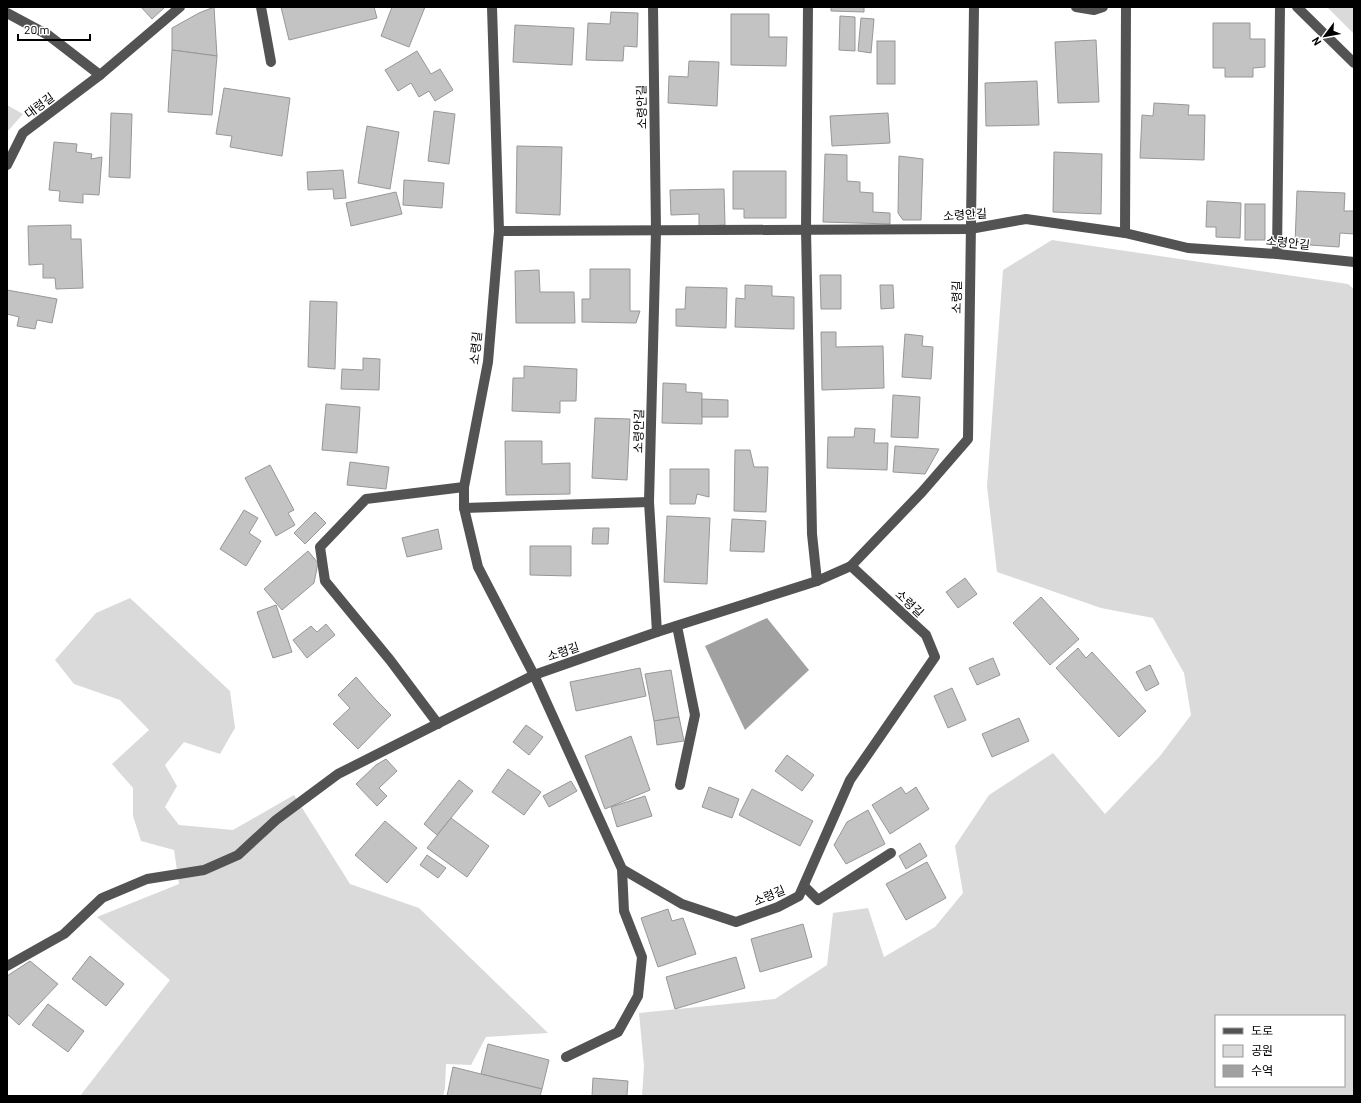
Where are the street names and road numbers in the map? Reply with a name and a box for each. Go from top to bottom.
street label: 소령안길 [634,85,648,129]
street label: 대령길 [22,89,56,121]
street label: 소령안길 [942,205,988,223]
street label: 소령안길 [1265,233,1311,251]
street label: 소령길 [949,280,963,314]
street label: 소령길 [466,331,484,365]
street label: 소령안길 [631,409,645,453]
street label: 소령길 [893,587,927,619]
street label: 소령길 [545,639,581,663]
street label: 소령길 [751,882,787,908]

